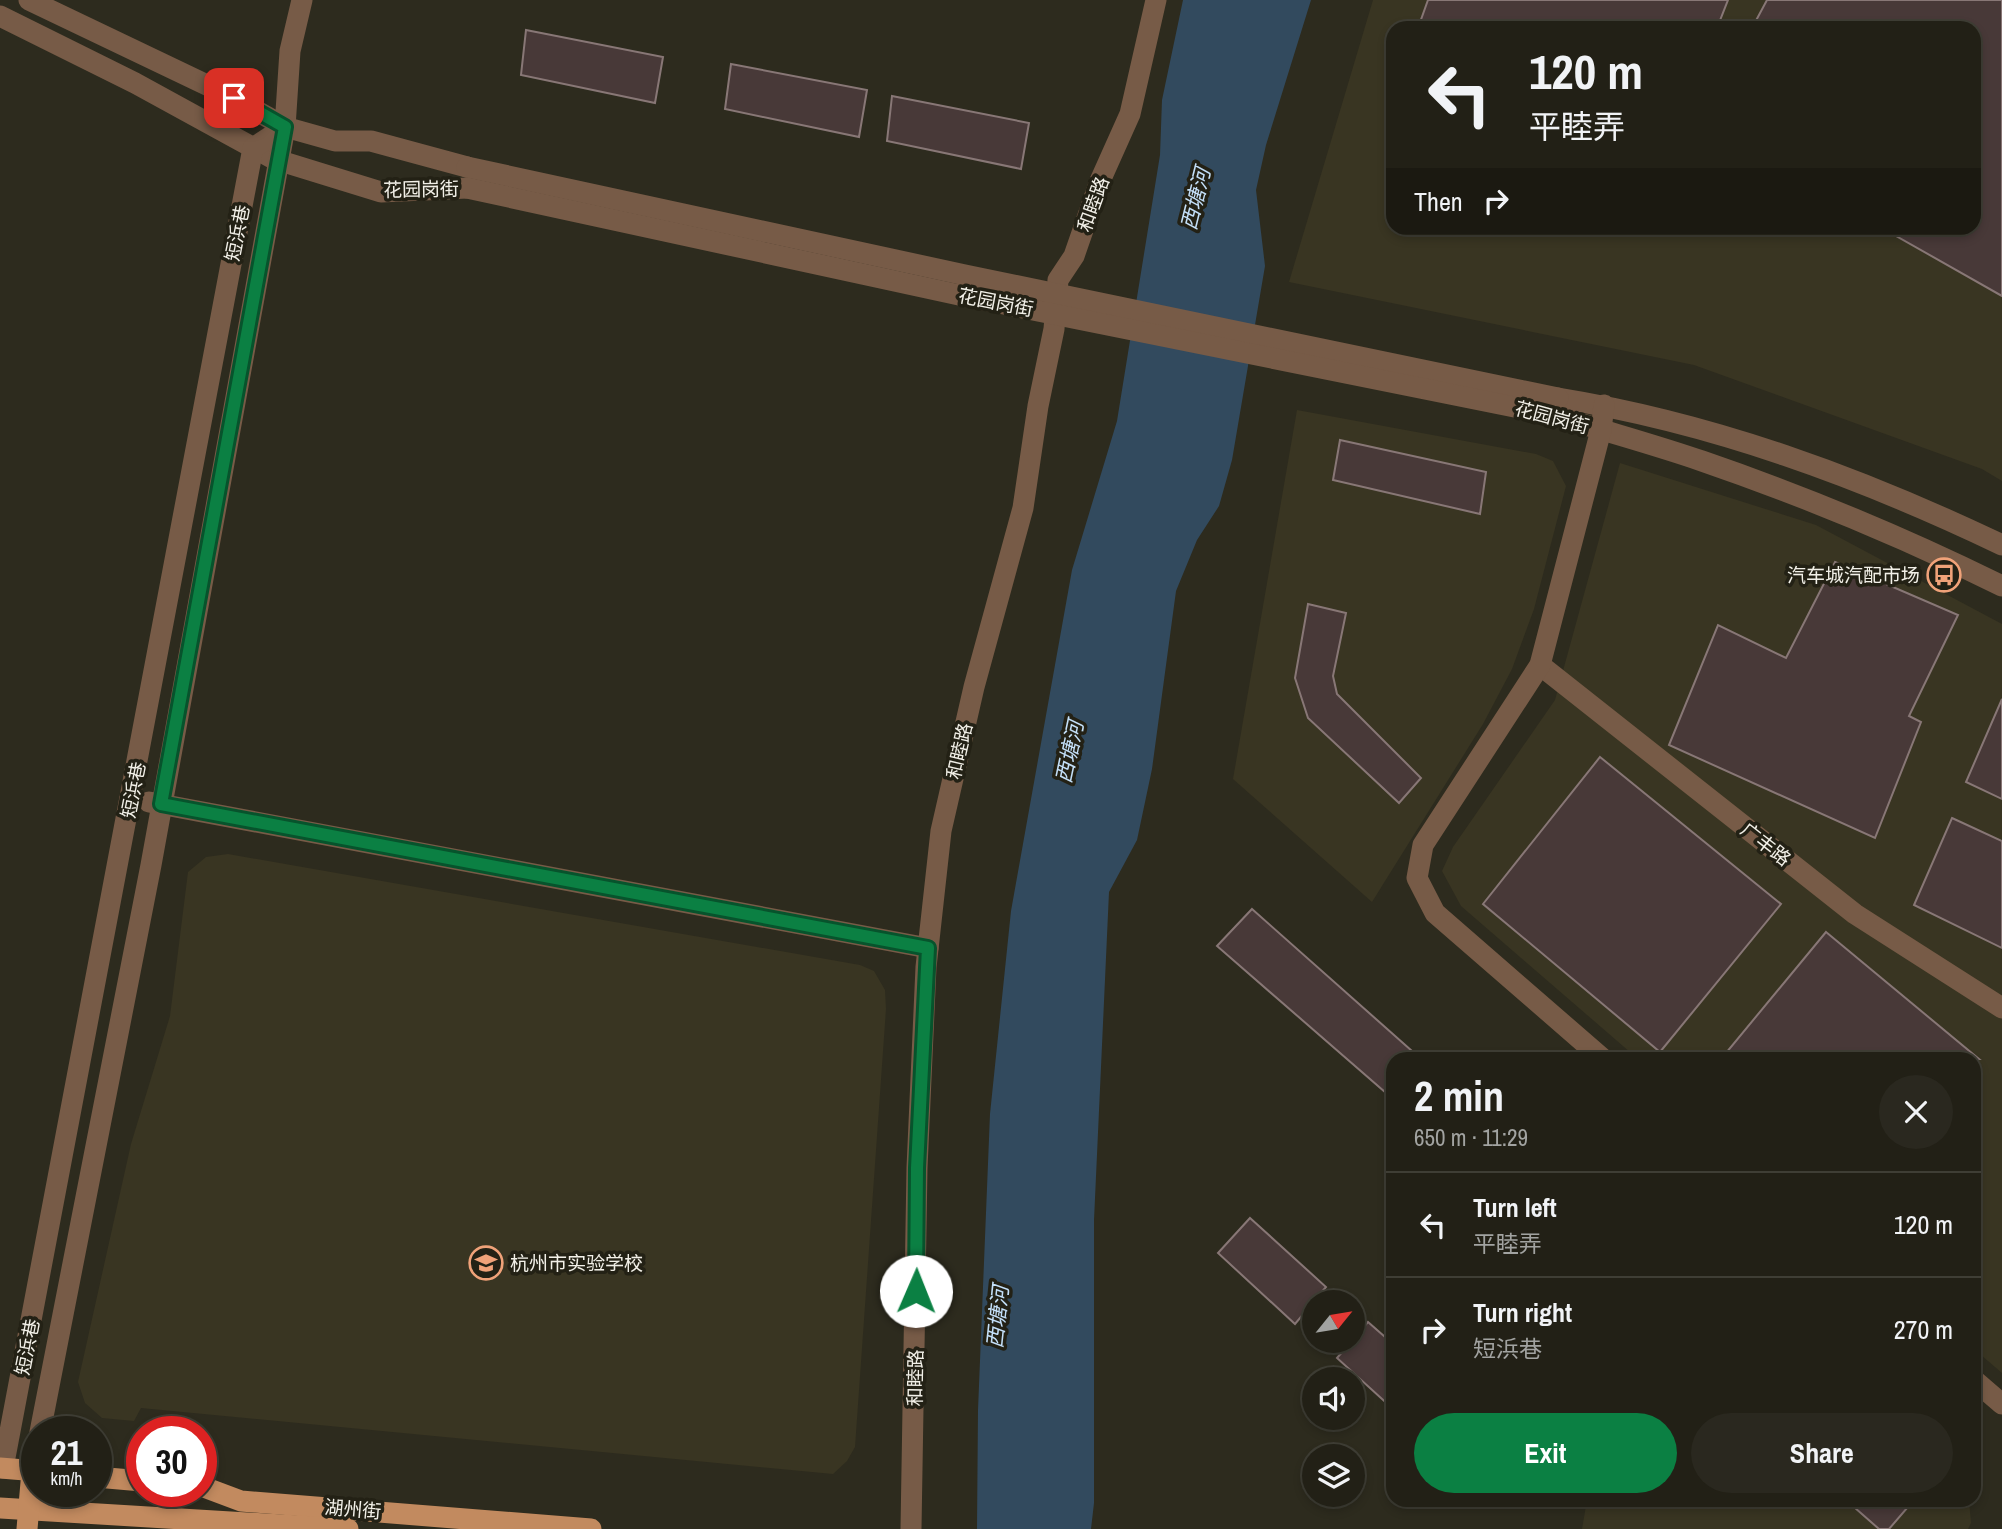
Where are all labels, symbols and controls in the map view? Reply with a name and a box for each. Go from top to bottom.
text: 120 m [1529,38,1643,104]
icon: left [1414,49,1505,140]
pin [204,68,264,128]
icon: arrive [215,79,253,117]
text: 平睦弄 [1529,105,1625,148]
water label: 西塘河 [1174,161,1218,233]
street label: 和睦路 [1071,173,1115,235]
street label: 花园岗街 [383,175,459,203]
icon: right [1477,182,1515,220]
text: Then [1414,184,1463,219]
street label: 短浜巷 [219,203,255,263]
street label: 花园岗街 [956,282,1036,322]
street label: 花园岗街 [1512,395,1592,439]
bus stop icon: 汽车城汽配市场 [1925,556,1963,594]
place label: 汽车城汽配市场 [1787,562,1920,588]
water label: 西塘河 [1049,714,1091,786]
street label: 和睦路 [940,720,978,782]
street label: 短浜巷 [115,760,151,820]
street label: 广丰路 [1736,816,1796,872]
text: 2 min [1414,1068,1504,1124]
button: close [1879,1075,1953,1149]
text: 650 m · 11:29 [1414,1122,1528,1153]
text: Turn left [1473,1190,1557,1225]
icon: left [1414,1206,1452,1244]
text: 120 m [1894,1207,1953,1242]
text: 平睦弄 [1473,1228,1542,1259]
school or university icon: 杭州市实验学校 [467,1244,505,1282]
place label: 杭州市实验学校 [510,1250,643,1276]
position arrow [879,1254,953,1328]
water label: 西塘河 [980,1280,1016,1350]
north arrow [1302,1290,1365,1353]
map controls [1302,1290,1365,1507]
text: Turn right [1473,1295,1572,1330]
icon: right [1414,1311,1452,1349]
text: 270 m [1894,1312,1953,1347]
street label: 短浜巷 [9,1317,45,1377]
text: 短浜巷 [1473,1333,1542,1364]
street label: 和睦路 [902,1349,928,1407]
button: sound [1302,1367,1365,1430]
button: Exit [1414,1413,1677,1493]
button: Share [1691,1413,1953,1493]
speed limit sign: 30 [126,1416,217,1507]
text: 21 [51,1429,82,1476]
button: layers [1302,1444,1365,1507]
text: km/h [51,1466,83,1491]
street label: 湖州街 [323,1494,383,1524]

